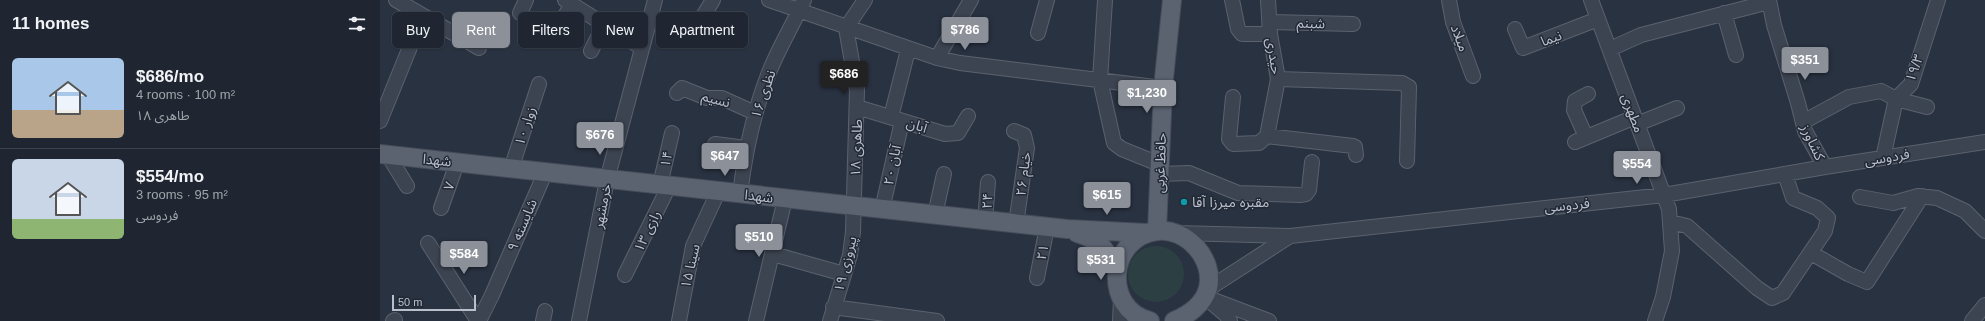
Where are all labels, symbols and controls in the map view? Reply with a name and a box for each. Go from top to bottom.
chip: Buy [392,12,444,48]
chip: Rent [452,12,510,48]
chip: Filters [518,12,584,48]
chip: New [592,12,648,48]
chip: Apartment [656,12,748,48]
icon: filters [346,13,368,35]
text: 11 homes [12,14,90,33]
street label: شبنم [1296,15,1326,34]
pin: $786 [941,17,989,51]
text: $786 [951,22,979,37]
street label: میلاد [1448,22,1472,54]
street label: نیما [1538,27,1564,49]
street label: حیدری [1262,37,1285,76]
pin: $351 [1781,47,1829,81]
text: $351 [1791,52,1819,67]
street label: ۱۹/۳ [1902,52,1926,84]
pin: $686 [820,61,868,95]
text: $686 [830,66,858,81]
text: $686/mo [136,67,204,86]
street label: نظری ۱۶ [747,68,780,120]
icon: home [44,74,92,122]
pin: $1,230 [1114,80,1180,114]
text: $1,230 [1127,85,1167,100]
text: 4 rooms · 100 m² [136,87,235,102]
street label: نسیم [699,88,732,113]
street label: مطهری [1618,91,1647,135]
street label: زوار ۱۰ [511,105,540,148]
text: طاهری ۱۸ [136,108,190,123]
street label: آبان [904,114,930,137]
street label: طاهری ۱۸ [847,119,866,177]
street label: کشاورز [1796,120,1828,163]
pin: $676 [576,122,624,156]
text: $676 [586,127,614,142]
street label: حافظ غربی [1151,133,1170,193]
pin: $647 [701,143,749,177]
street label: آبان ۲۰ [880,143,905,187]
street label: فردوسی [1863,146,1911,169]
text: $647 [711,148,739,163]
street label: ۱۴ [657,149,675,169]
street label: شهدا [422,151,452,170]
street label: خیام ۲۶ [1012,151,1037,197]
pin: $554 [1613,151,1661,185]
text: $554 [1623,156,1651,171]
text: $554/mo [136,167,204,186]
icon: home [44,175,92,223]
street label: ۷ [440,179,458,193]
street label: خرمشهر [590,182,615,231]
pin: $615 [1083,182,1131,216]
street label: شهدا [744,186,774,207]
text: 3 rooms · 95 m² [136,187,228,202]
text: $615 [1093,187,1121,202]
street label: ۲۴ [978,192,996,210]
place label: مقبره میرزا آقا [1192,194,1269,211]
street label: فردوسی [1543,195,1591,216]
street label: شایسته ۹ [504,197,540,254]
marker: مقبره میرزا آقا [1179,197,1189,207]
text: فردوسی [136,208,178,223]
street label: رازی ۱۳ [630,208,665,255]
pin: $510 [735,224,783,258]
text: $510 [745,229,773,244]
street label: پیروزی ۱۹ [830,234,862,294]
pin: $584 [440,241,488,275]
street label: سینا ۱۵ [677,242,703,290]
street label: ۲۱ [1033,243,1051,261]
text: $584 [450,246,478,261]
pin: $531 [1077,247,1125,281]
text: $531 [1087,252,1115,267]
scale bar [392,293,476,312]
text: 50 m [398,296,422,308]

